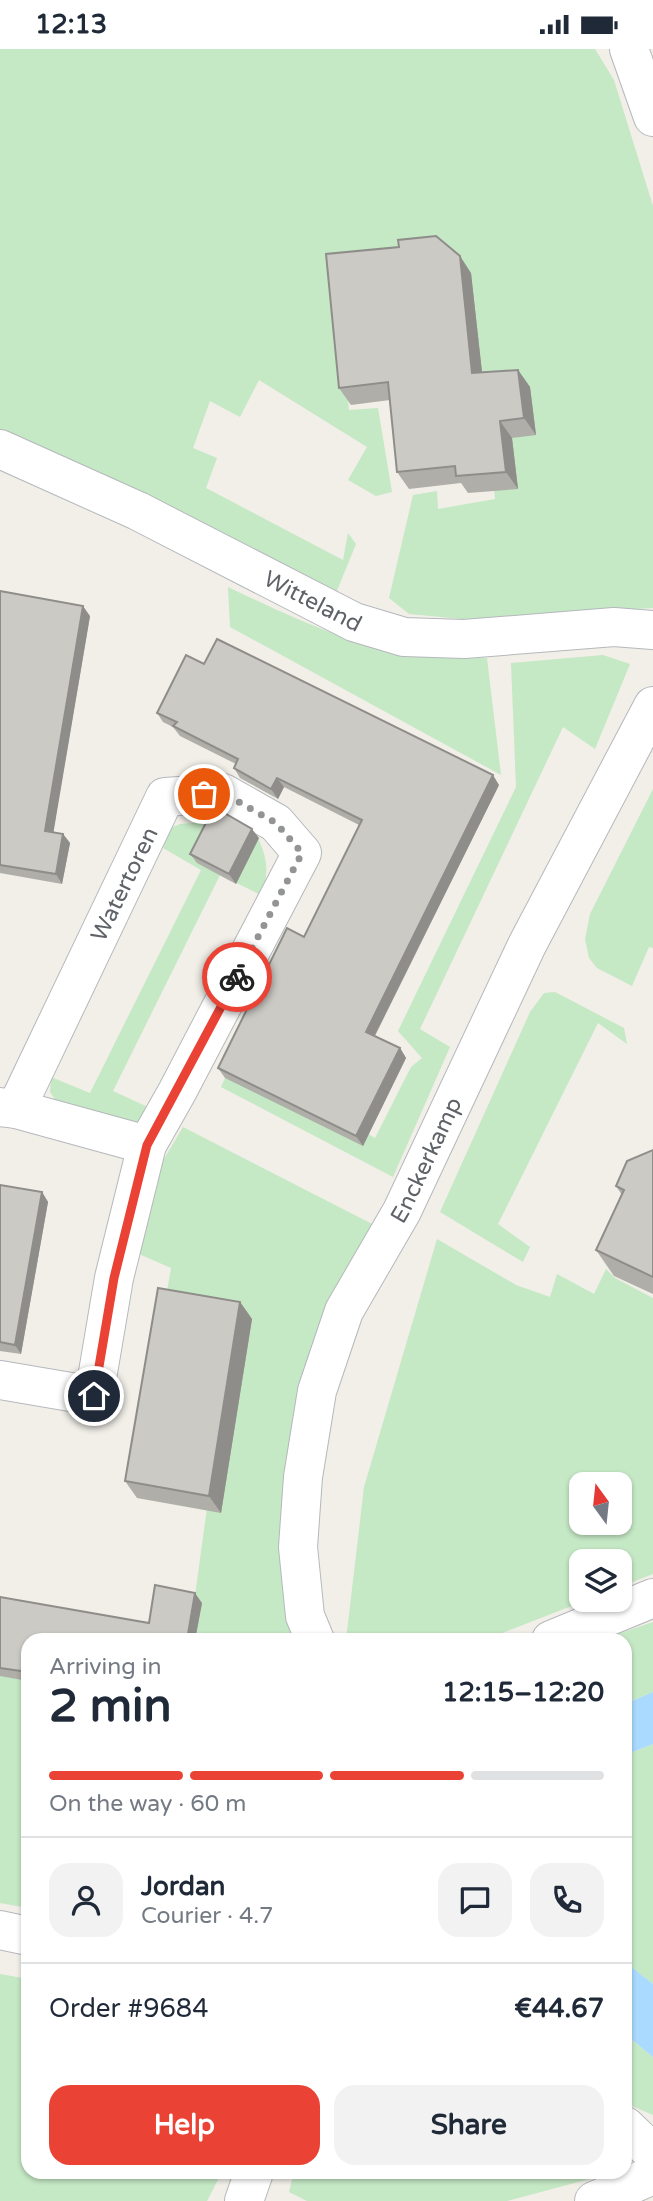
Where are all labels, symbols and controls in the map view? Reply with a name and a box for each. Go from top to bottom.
text: 12:13 [35,9,107,40]
street label: Witteland [259,565,366,639]
pin [174,764,234,824]
icon: bag [185,775,223,813]
street label: Watertoren [85,823,165,946]
courier [202,942,272,1012]
icon: bike [218,958,256,996]
street label: Enckerkamp [385,1093,468,1229]
pin [64,1366,124,1426]
icon: home [75,1377,113,1415]
north arrow [569,1472,632,1535]
map controls [569,1472,632,1612]
button: layers [569,1549,632,1612]
text: Arriving in [49,1653,162,1681]
text: 12:15–12:20 [442,1677,604,1708]
text: 2 min [49,1679,172,1734]
text: On the way · 60 m [49,1790,246,1818]
button: person [49,1863,123,1937]
button: chat [438,1863,512,1937]
button: phone [530,1863,604,1937]
text: Jordan [141,1871,225,1902]
text: Courier · 4.7 [141,1902,274,1930]
text: Order #9684 [49,1993,209,2024]
text: €44.67 [514,1993,604,2024]
button: Help [49,2085,320,2165]
button: Share [334,2085,604,2165]

